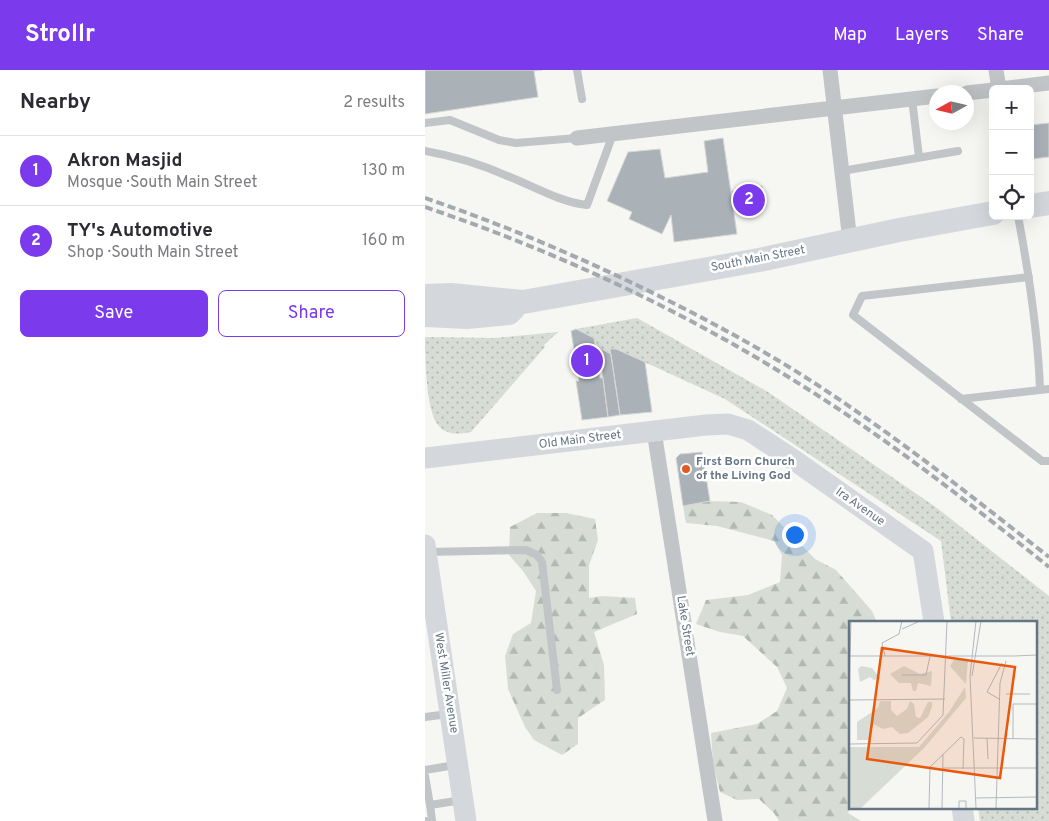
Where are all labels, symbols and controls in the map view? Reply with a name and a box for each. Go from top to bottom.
text: Strollr [25,20,95,50]
text: Map [833,24,867,47]
text: Layers [895,24,949,47]
text: Share [977,24,1024,47]
north arrow [929,85,974,130]
map controls [989,85,1034,220]
button: + [989,85,1034,130]
text: Nearby [20,89,91,116]
text: 2 results [343,93,405,113]
button: − [989,130,1034,175]
text: Akron Masjid [67,149,182,173]
text: 1 [33,161,39,181]
text: 130 m [362,161,405,181]
text: Mosque · South Main Street [67,173,257,193]
button: locate [989,175,1034,220]
pin: 2 [733,181,765,219]
text: TY's Automotive [67,219,213,243]
text: 2 [31,231,41,251]
text: 160 m [362,231,405,251]
street label: South Main Street [710,242,806,276]
text: Shop · South Main Street [67,243,239,263]
button: Save [20,290,208,337]
button: Share [218,290,405,337]
pin: 1 [571,342,603,380]
street label: Old Main Street [538,427,622,453]
place label: First Born Church of the Living God [696,454,795,484]
marker: First Born Church of the Living God [680,463,692,475]
street label: Ira Avenue [832,484,888,530]
your location [782,522,808,548]
street label: Lake Street [672,594,698,658]
inset map [849,621,1037,808]
street label: West Miller Avenue [430,632,462,734]

